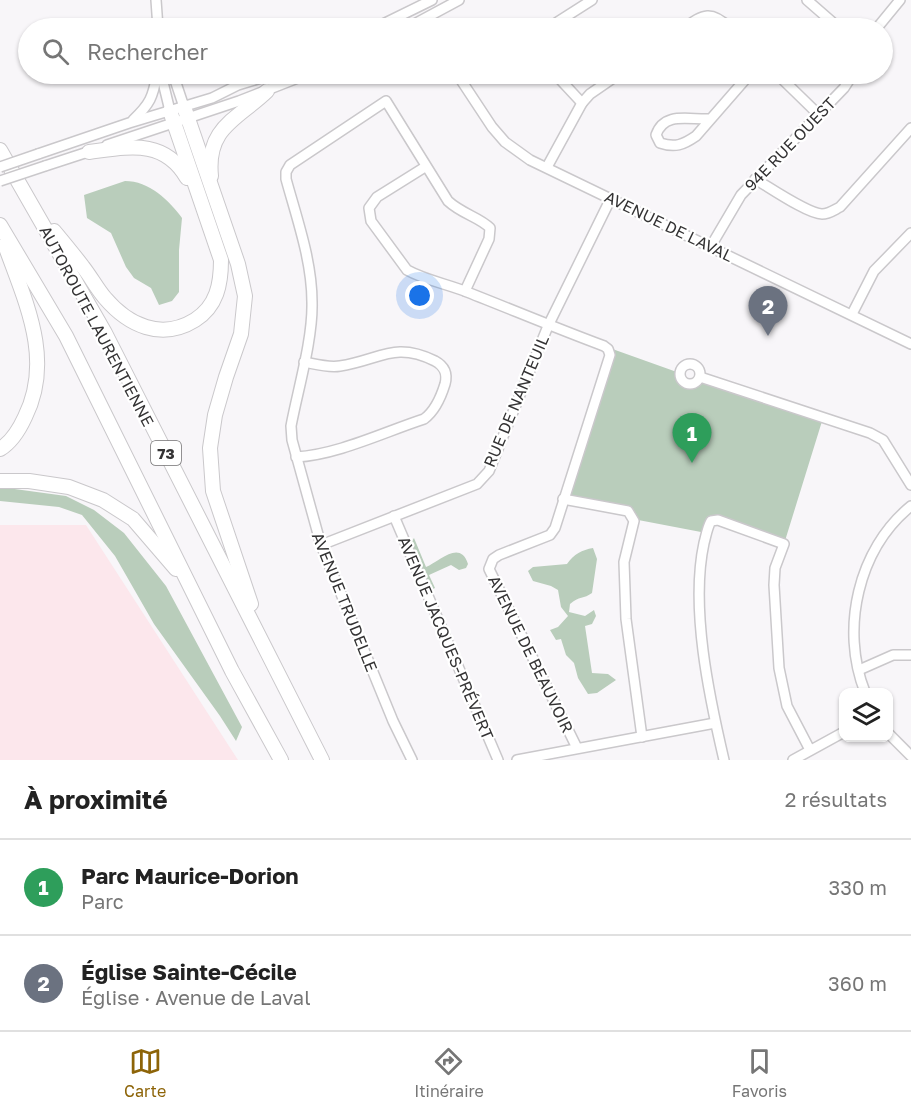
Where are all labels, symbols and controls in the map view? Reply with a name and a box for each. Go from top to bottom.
search box [18,18,893,84]
icon: search [39,35,72,68]
text: Rechercher [87,38,208,65]
street label: 94E RUE OUEST [740,93,840,195]
street label: AVENUE DE LAVAL [602,186,736,266]
street label: AUTOROUTE LAURENTIENNE [35,222,159,430]
your location [405,281,434,310]
pin: 2 [748,286,788,336]
street label: RUE DE NANTEUIL [479,332,553,470]
pin: 1 [672,414,712,463]
road number: 73 [151,441,181,465]
street label: AVENUE TRUDELLE [308,529,382,675]
street label: AVENUE JACQUES-PRÉVERT [394,533,498,743]
street label: AVENUE DE BEAUVOIR [484,572,578,736]
map controls [839,688,893,742]
button: layers [839,688,893,742]
text: À proximité [24,784,168,815]
text: 2 résultats [785,787,887,811]
text: Parc Maurice-Dorion [81,862,299,889]
text: 1 [38,875,49,899]
text: 330 m [829,875,887,899]
text: Parc [81,889,124,913]
text: Église Sainte-Cécile [81,958,297,985]
text: 2 [37,971,50,995]
text: 360 m [828,971,887,995]
text: Église · Avenue de Laval [81,985,311,1009]
tab: Carte [124,1045,166,1101]
tab: Itinéraire [414,1045,484,1101]
tab: Favoris [732,1045,787,1101]

